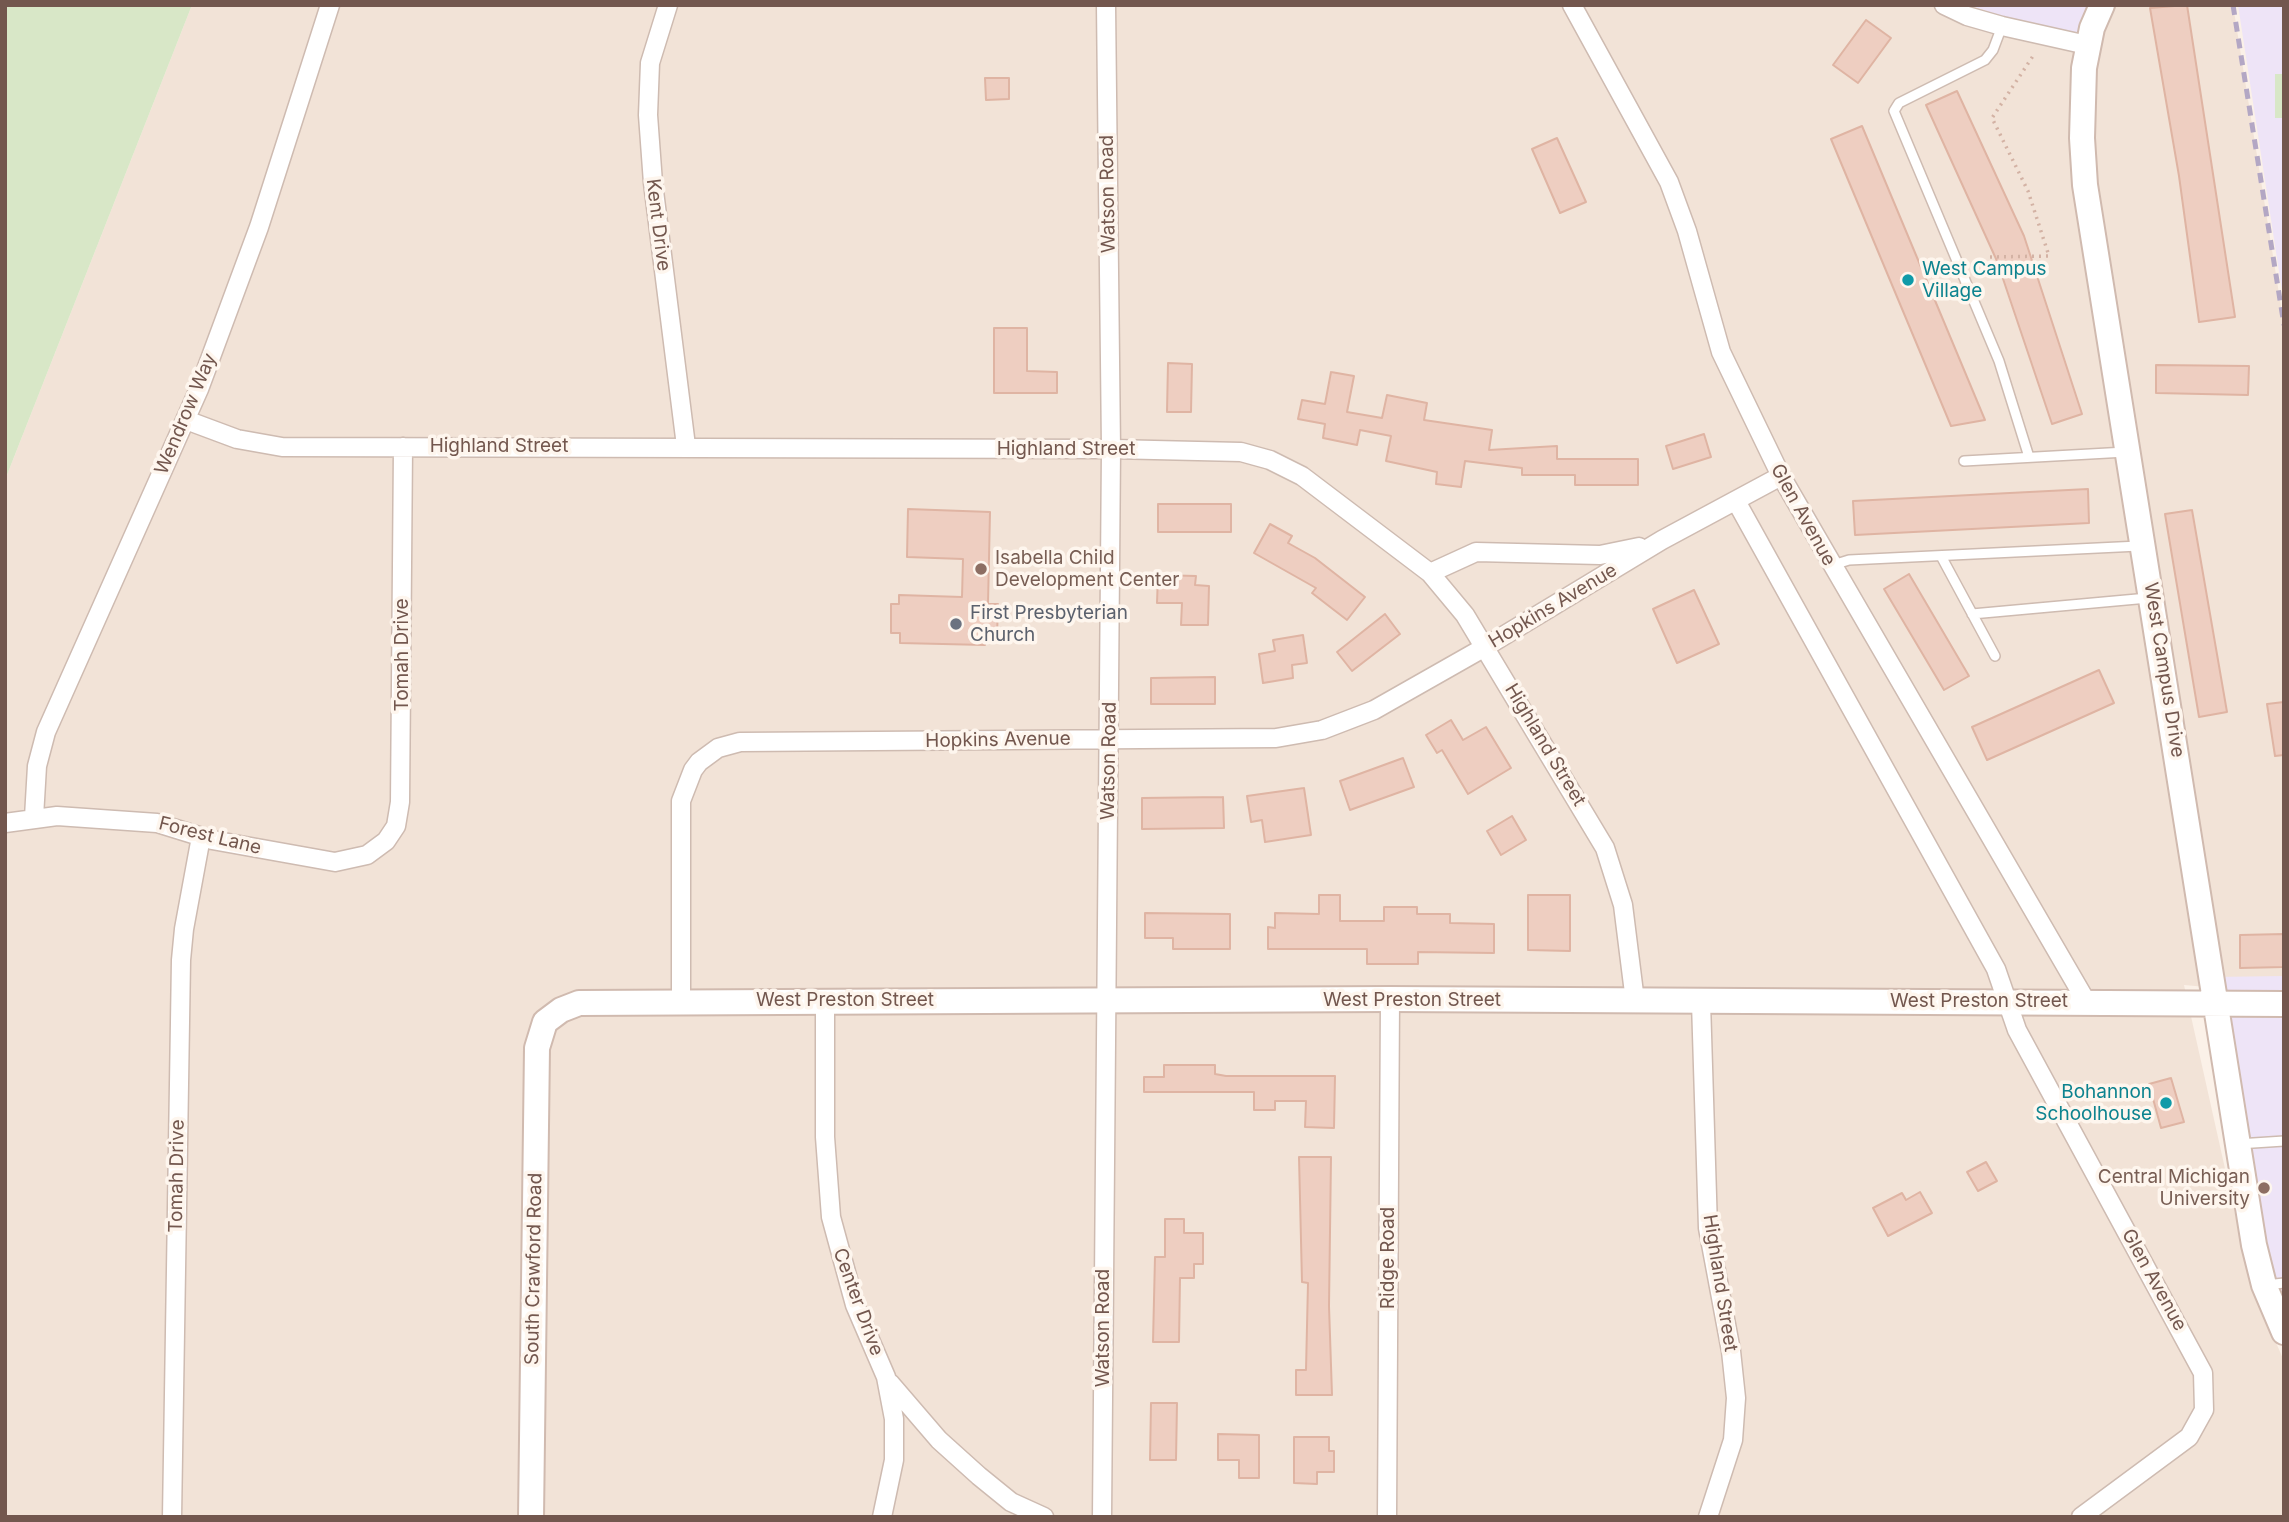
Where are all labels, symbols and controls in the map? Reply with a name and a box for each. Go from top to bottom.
street label: Watson Road [1096,135,1120,253]
street label: Kent Drive [641,177,675,273]
place label: West Campus Village [1922,258,2047,302]
marker: West Campus Village [1900,272,1916,288]
street label: Wendrow Way [150,350,222,478]
street label: Highland Street [430,435,568,457]
street label: Highland Street [997,438,1135,460]
street label: Glen Avenue [1766,460,1840,570]
place label: Isabella Child Development Center [995,547,1179,591]
street label: Hopkins Avenue [1485,559,1621,653]
marker: Isabella Child Development Center [973,561,989,577]
street label: West Campus Drive [2139,581,2189,759]
street label: Tomah Drive [391,598,413,712]
place label: First Presbyterian Church [970,602,1128,646]
marker: First Presbyterian Church [948,616,964,632]
street label: Highland Street [1500,680,1590,810]
street label: Watson Road [1097,702,1121,820]
street label: Hopkins Avenue [925,727,1071,753]
street label: Forest Lane [156,812,264,860]
street label: West Preston Street [756,989,934,1011]
street label: West Preston Street [1323,989,1501,1011]
street label: West Preston Street [1890,990,2068,1012]
place label: Bohannon Schoolhouse [2035,1081,2152,1125]
marker: Bohannon Schoolhouse [2158,1095,2174,1111]
street label: Tomah Drive [165,1119,189,1233]
place label: Central Michigan University [2098,1166,2250,1210]
street label: South Crawford Road [521,1173,547,1365]
marker: Central Michigan University [2256,1180,2272,1196]
street label: Ridge Road [1377,1207,1399,1309]
street label: Highland Street [1698,1213,1742,1353]
street label: Glen Avenue [2117,1225,2191,1335]
street label: Center Drive [828,1245,888,1359]
street label: Watson Road [1092,1269,1114,1387]

